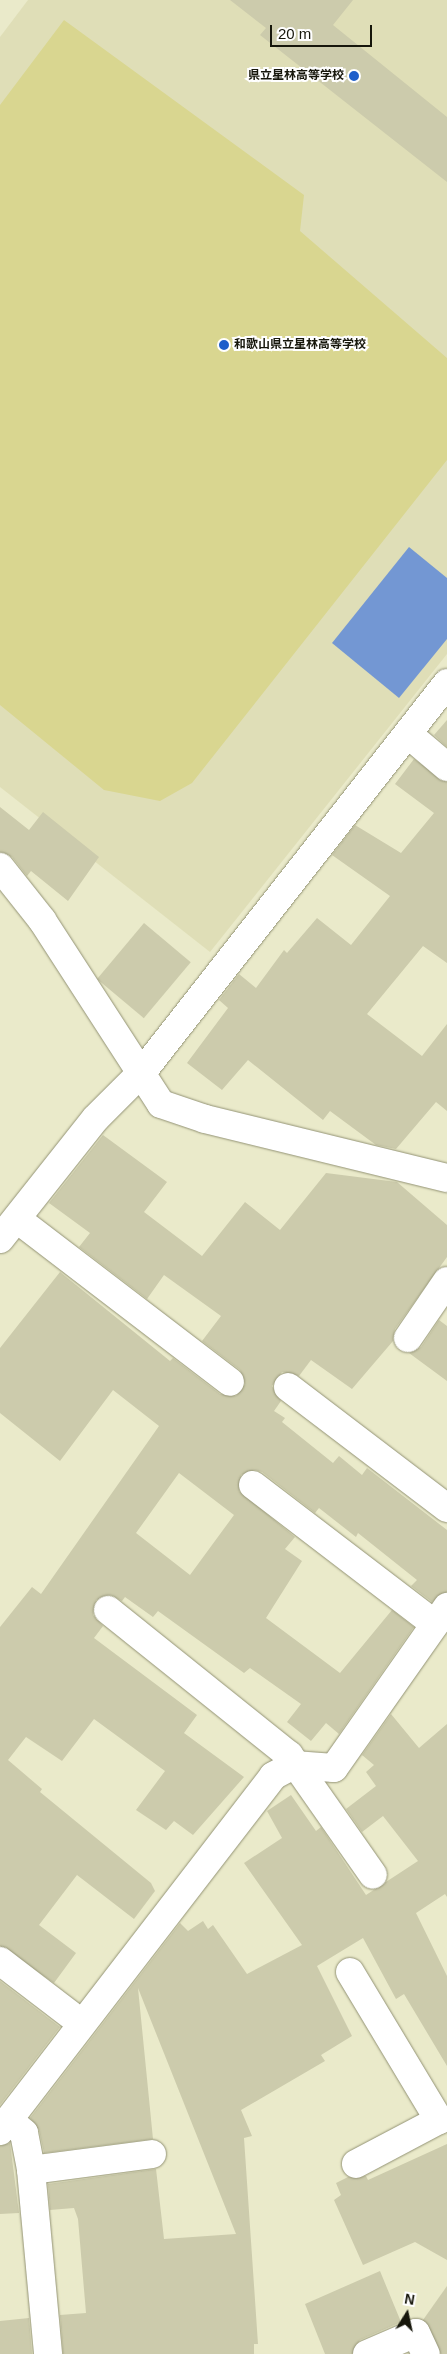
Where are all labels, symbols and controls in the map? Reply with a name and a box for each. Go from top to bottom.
scale bar [272,15,374,47]
text: 20 m [278,25,311,42]
place label: 県立星林高等学校 [248,69,344,83]
marker: 県立星林高等学校 [348,70,360,82]
place label: 和歌山県立星林高等学校 [234,338,366,352]
marker: 和歌山県立星林高等学校 [218,339,230,351]
north arrow [382,2289,432,2339]
text: N [403,2290,416,2308]

